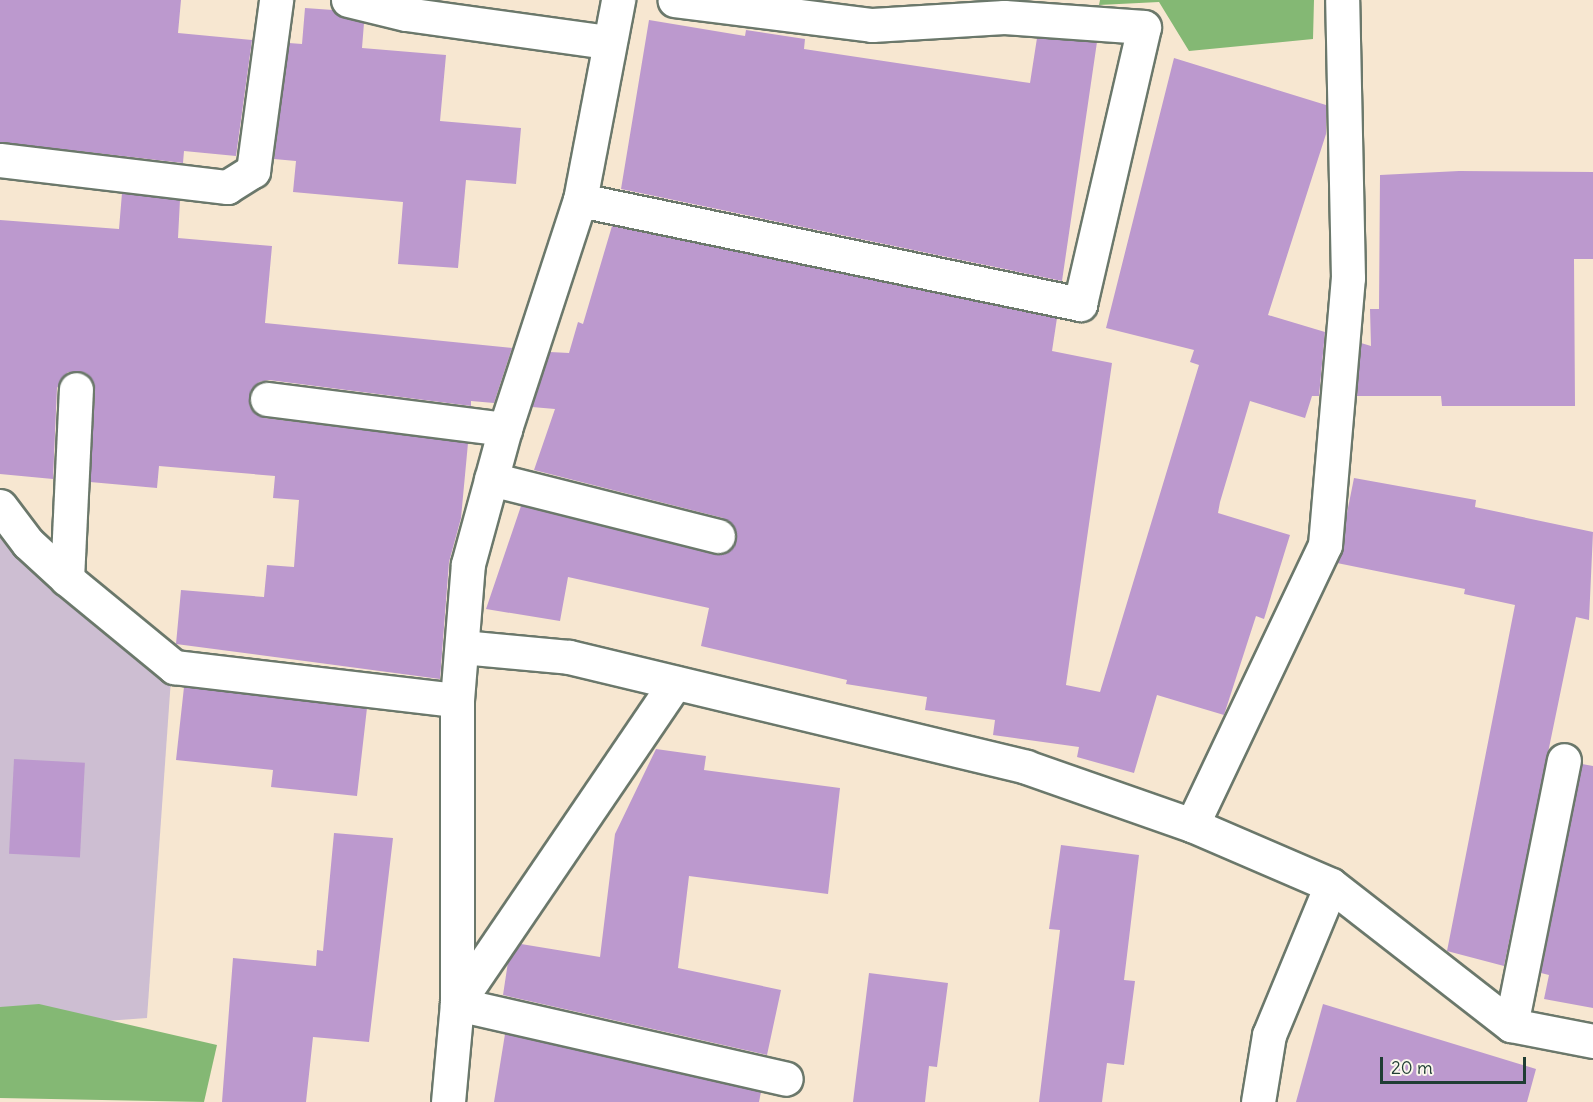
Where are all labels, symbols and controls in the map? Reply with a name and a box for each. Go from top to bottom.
scale bar [1383,1045,1528,1083]
text: 20 m [1391,1056,1433,1079]

